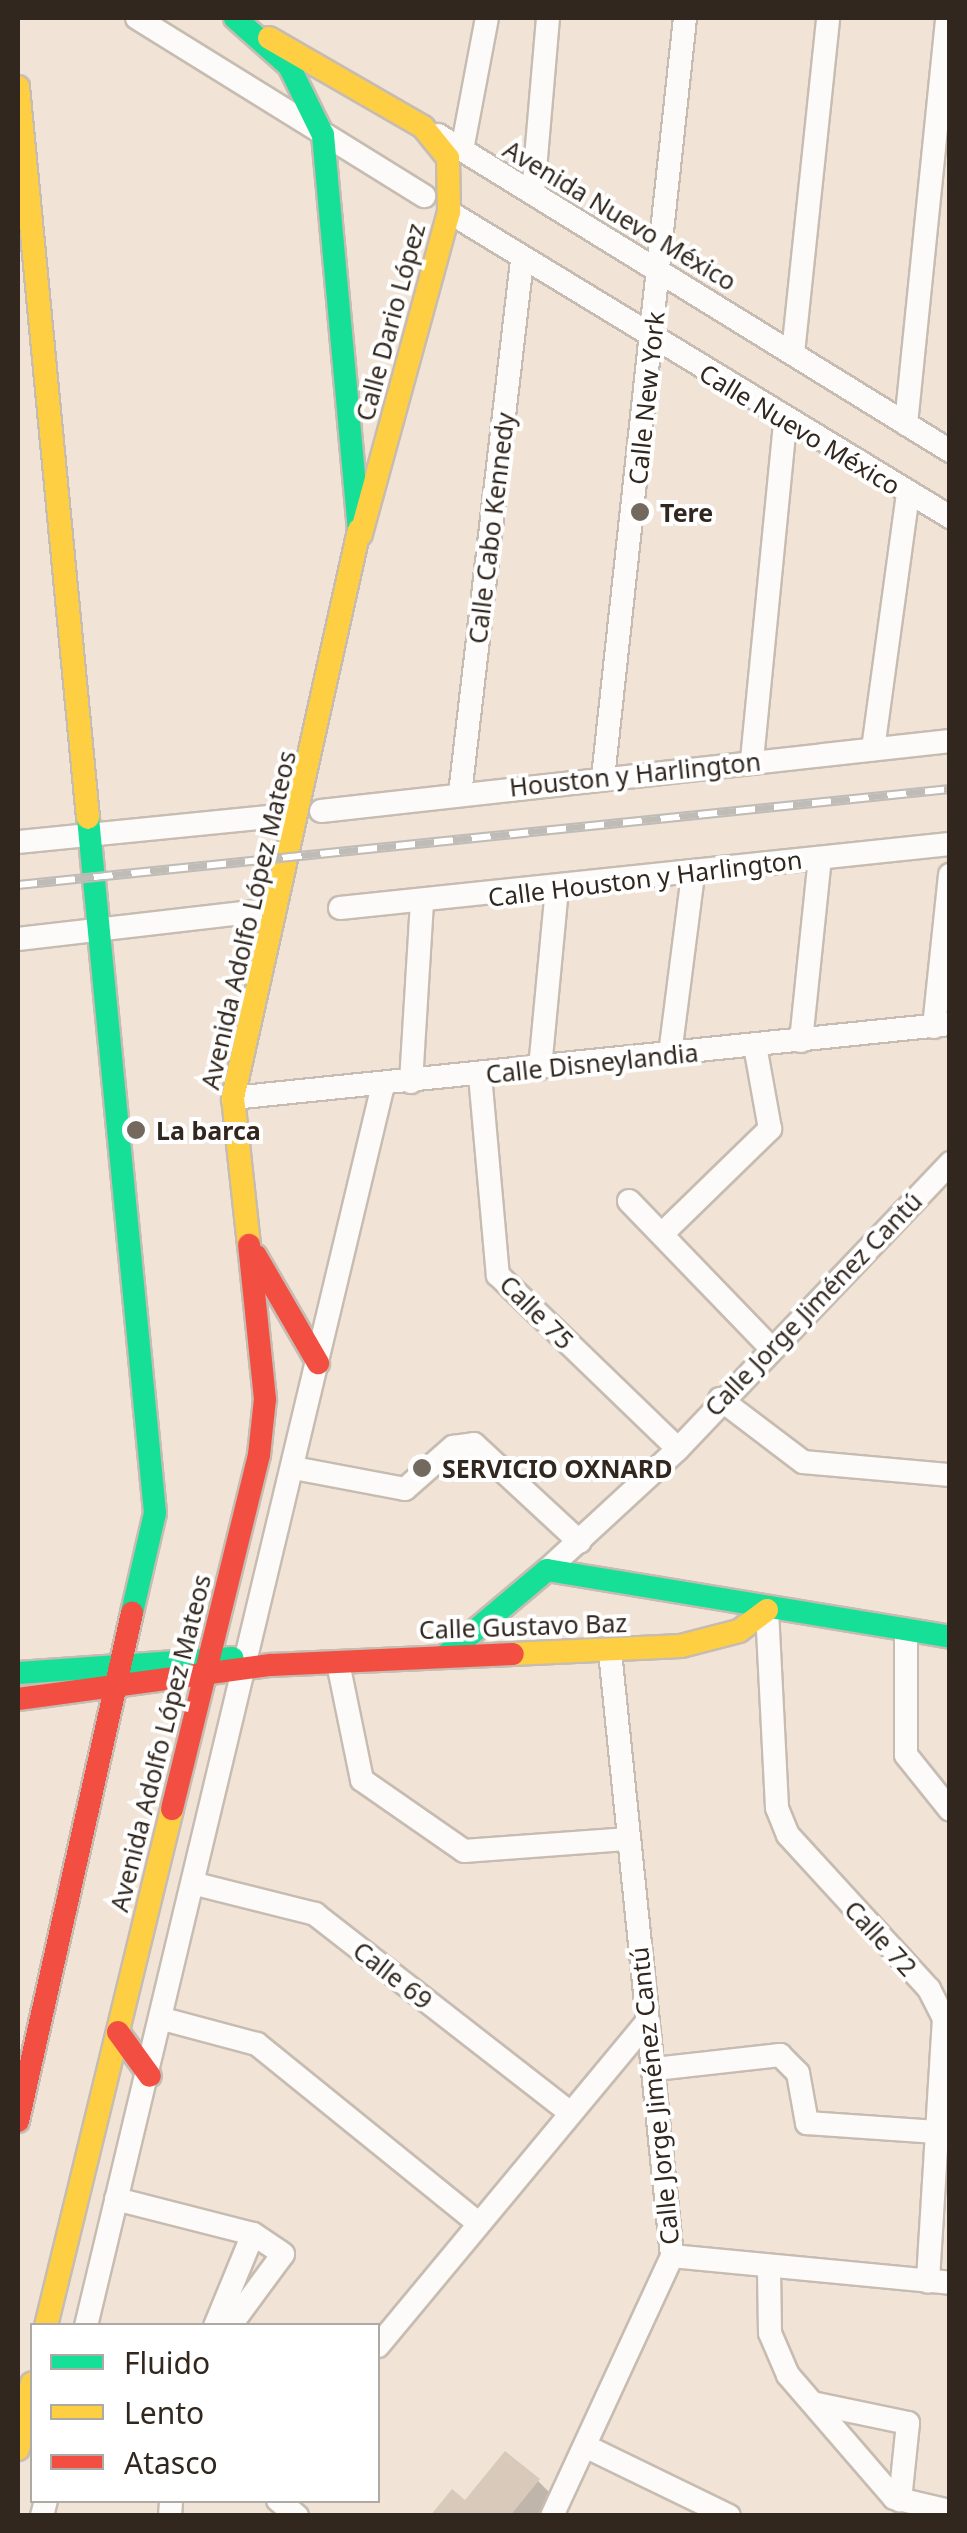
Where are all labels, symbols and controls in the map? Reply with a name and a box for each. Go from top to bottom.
street label: Avenida Nuevo México [498,134,742,296]
street label: Calle Dario López [349,220,431,424]
street label: Calle New York [622,310,670,486]
street label: Calle Nuevo México [694,357,906,501]
street label: Calle Cabo Kennedy [462,411,520,645]
place label: Tere [660,497,713,527]
marker: Tere [629,501,651,523]
street label: Houston y Harlington [508,746,762,802]
street label: Avenida Adolfo López Mateos [194,748,302,1092]
street label: Calle Houston y Harlington [486,844,804,912]
street label: Calle Disneylandia [484,1037,700,1089]
place label: La barca [156,1115,261,1145]
marker: La barca [125,1119,147,1141]
street label: Calle Jorge Jiménez Cantú [698,1186,928,1422]
street label: Calle 75 [494,1269,580,1355]
place label: SERVICIO OXNARD [442,1453,673,1483]
marker: SERVICIO OXNARD [411,1457,433,1479]
street label: Avenida Adolfo López Mateos [104,1571,216,1915]
street label: Calle Gustavo Baz [418,1607,628,1645]
street label: Calle 72 [839,1894,923,1982]
street label: Calle 69 [348,1935,438,2015]
street label: Calle Jorge Jiménez Cantú [623,1946,685,2246]
legend [30,2323,380,2503]
text: Fluido [124,2342,210,2383]
text: Lento [124,2392,204,2433]
text: Atasco [124,2442,218,2483]

